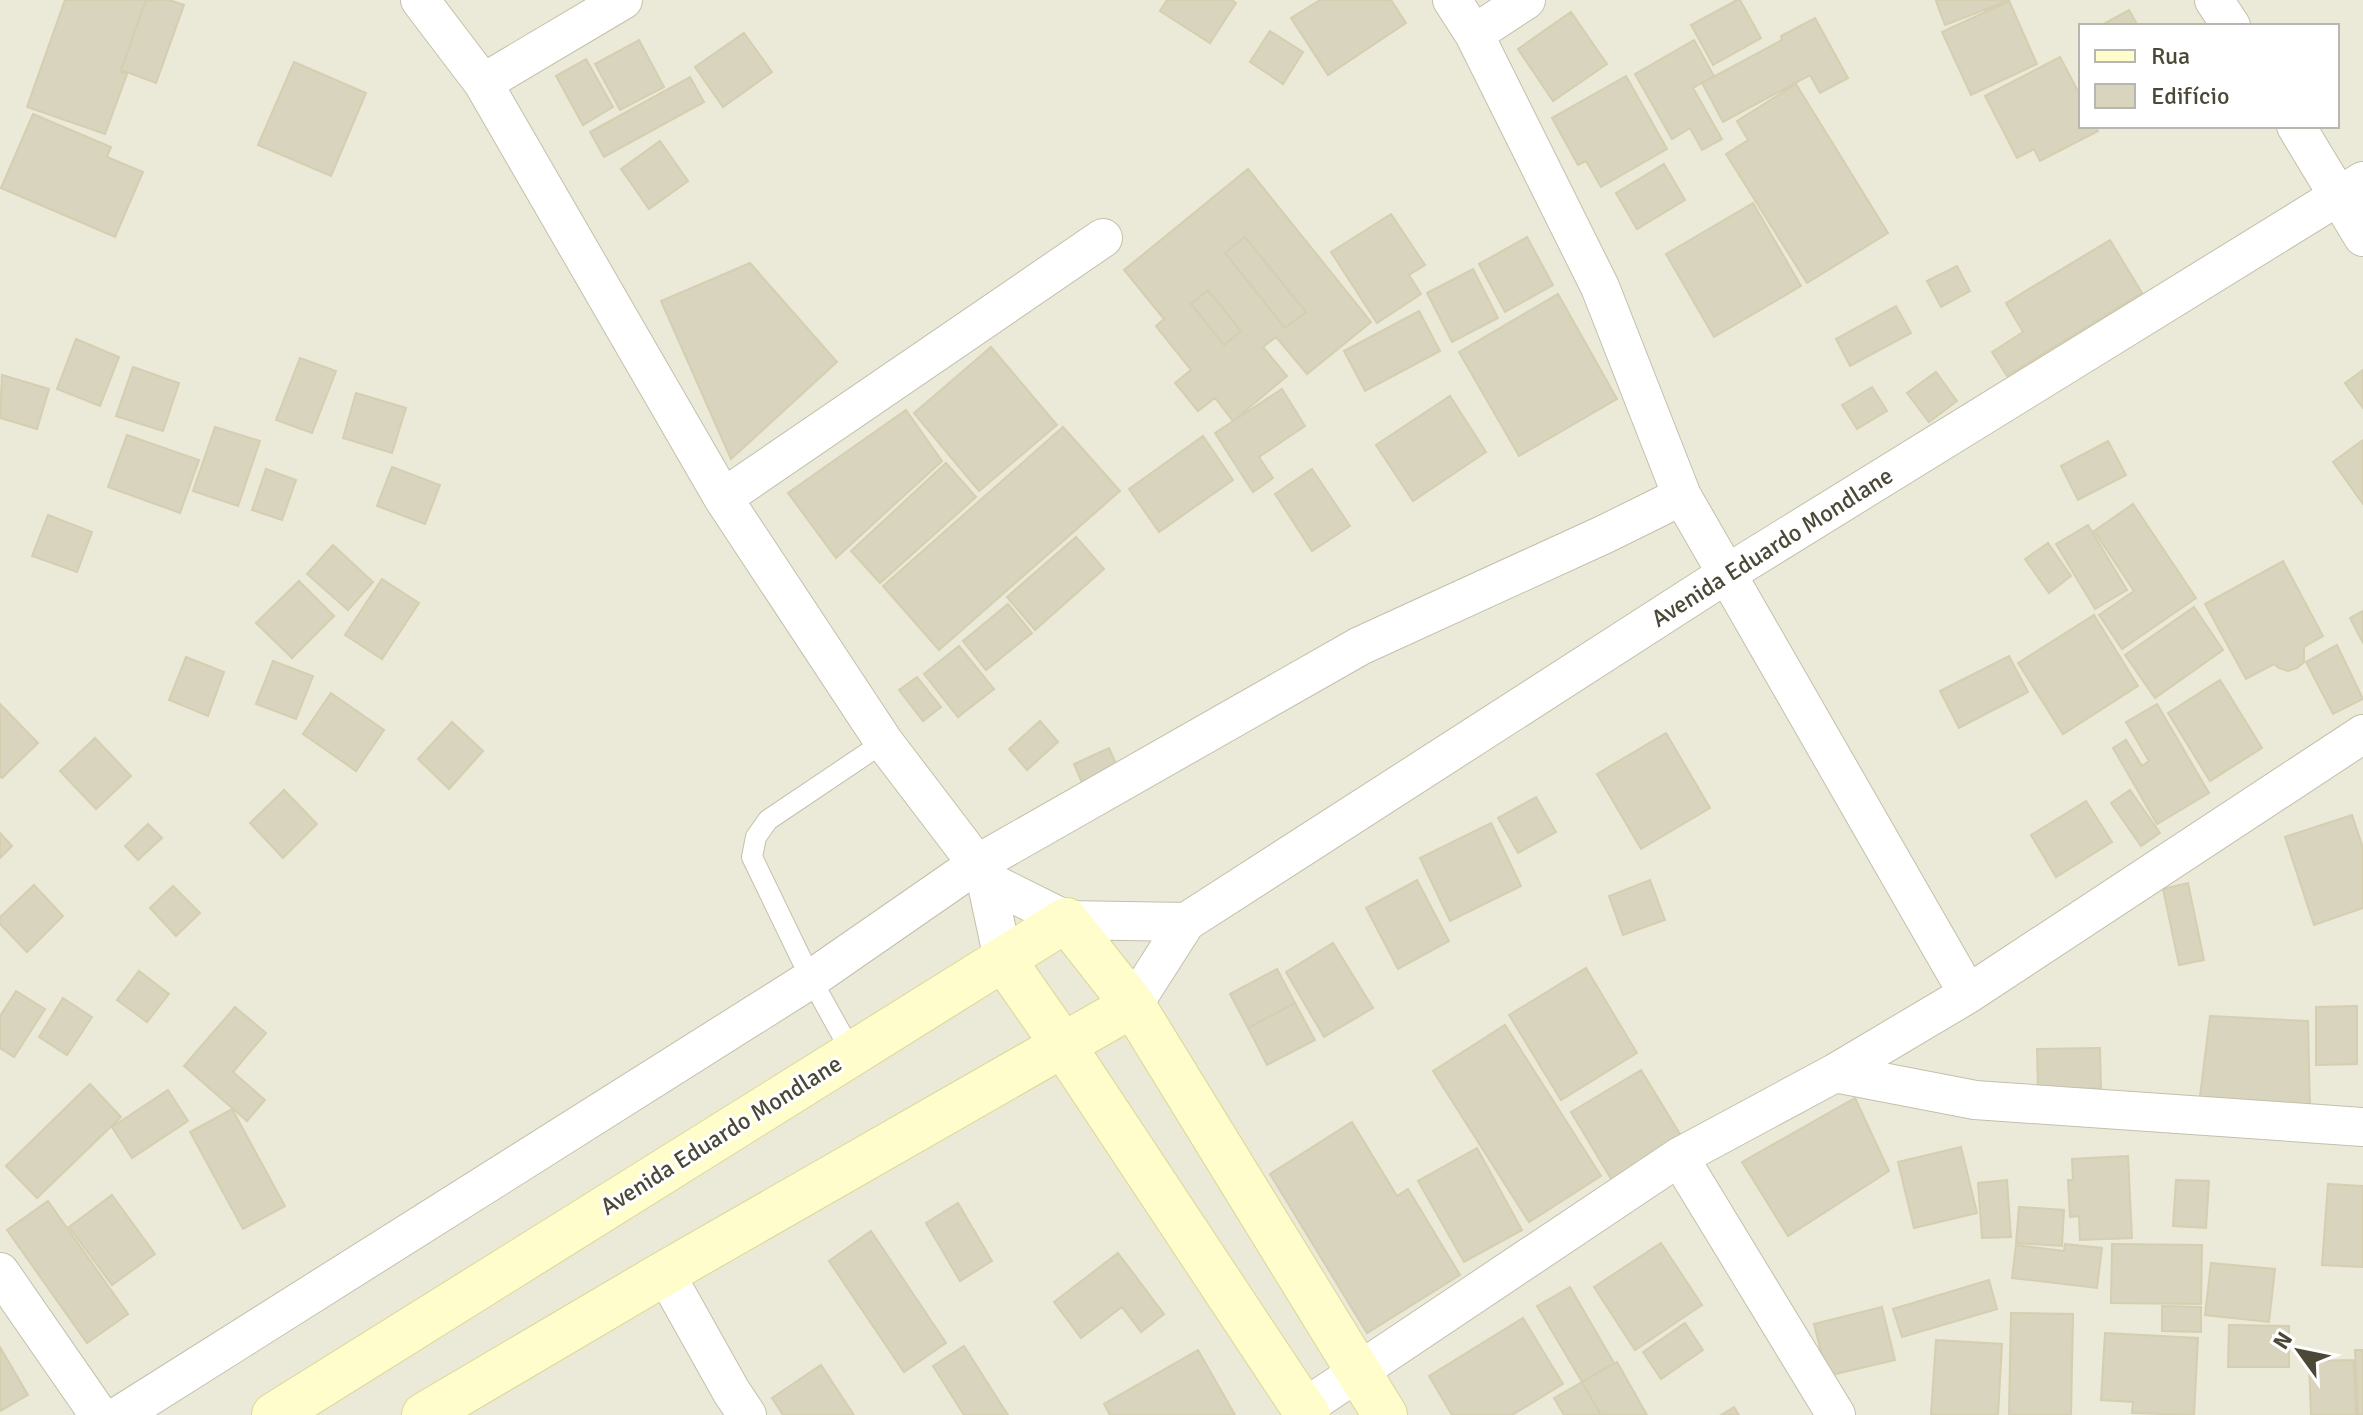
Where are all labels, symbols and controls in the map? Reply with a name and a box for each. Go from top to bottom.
legend [2079,24,2339,128]
text: Rua [2151,41,2190,71]
text: Edifício [2151,81,2229,111]
street label: Avenida Eduardo Mondlane [1646,460,1898,634]
street label: Avenida Eduardo Mondlane [595,1048,847,1222]
north arrow [2259,1311,2339,1391]
text: N [2267,1327,2298,1354]

